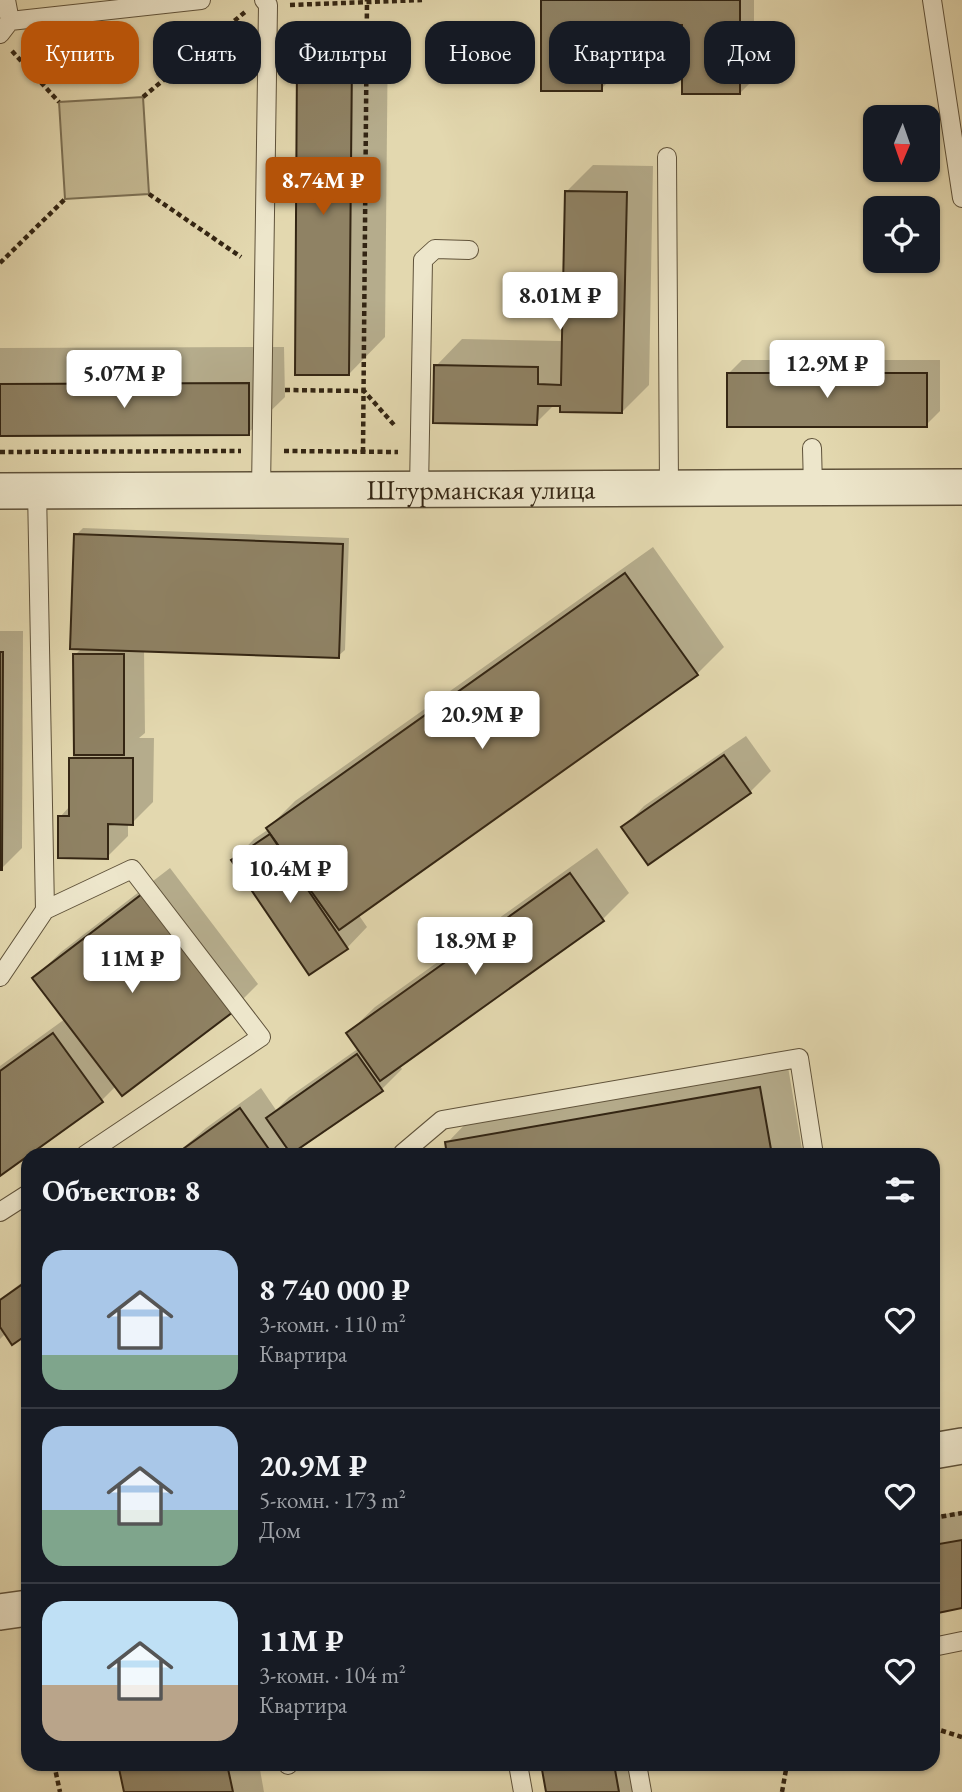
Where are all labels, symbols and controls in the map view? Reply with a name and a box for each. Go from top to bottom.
chip: Купить [21,21,139,84]
chip: Снять [153,21,261,84]
chip: Фильтры [275,21,411,84]
chip: Новое [425,21,535,84]
chip: Квартира [549,21,690,84]
chip: Дом [704,21,795,84]
north arrow [863,105,940,182]
map controls [863,105,940,273]
pin: 8.74M ₽ [258,158,388,217]
text: 8.74M ₽ [282,165,364,195]
button: locate [863,196,940,273]
pin: 8.01M ₽ [495,272,625,332]
text: 8.01M ₽ [519,280,601,310]
pin: 12.9M ₽ [762,340,892,400]
text: 12.9M ₽ [786,348,868,378]
pin: 5.07M ₽ [59,350,189,410]
text: 5.07M ₽ [83,358,165,388]
street label: Штурманская улица [366,471,596,507]
pin: 20.9M ₽ [417,692,547,751]
text: 20.9M ₽ [441,699,523,729]
pin: 10.4M ₽ [225,846,355,905]
text: 10.4M ₽ [249,853,331,883]
pin: 18.9M ₽ [410,918,540,977]
text: 18.9M ₽ [434,925,516,955]
pin: 11M ₽ [83,936,181,995]
text: 11M ₽ [99,943,165,973]
text: Объектов: 8 [42,1171,200,1210]
icon: filters [881,1171,919,1209]
text: 8 740 000 ₽ [259,1270,410,1309]
icon: home [98,1278,182,1362]
icon: heart [881,1301,919,1339]
text: 3-комн. · 110 m² [259,1309,406,1339]
text: Квартира [259,1339,347,1369]
text: 20.9M ₽ [259,1446,367,1485]
icon: home [98,1454,182,1538]
icon: heart [881,1477,919,1515]
text: 5-комн. · 173 m² [259,1485,406,1515]
text: Дом [259,1515,301,1545]
text: 11M ₽ [259,1621,344,1660]
icon: home [98,1629,182,1713]
icon: heart [881,1652,919,1690]
text: 3-комн. · 104 m² [259,1660,406,1690]
text: Квартира [259,1690,347,1720]

